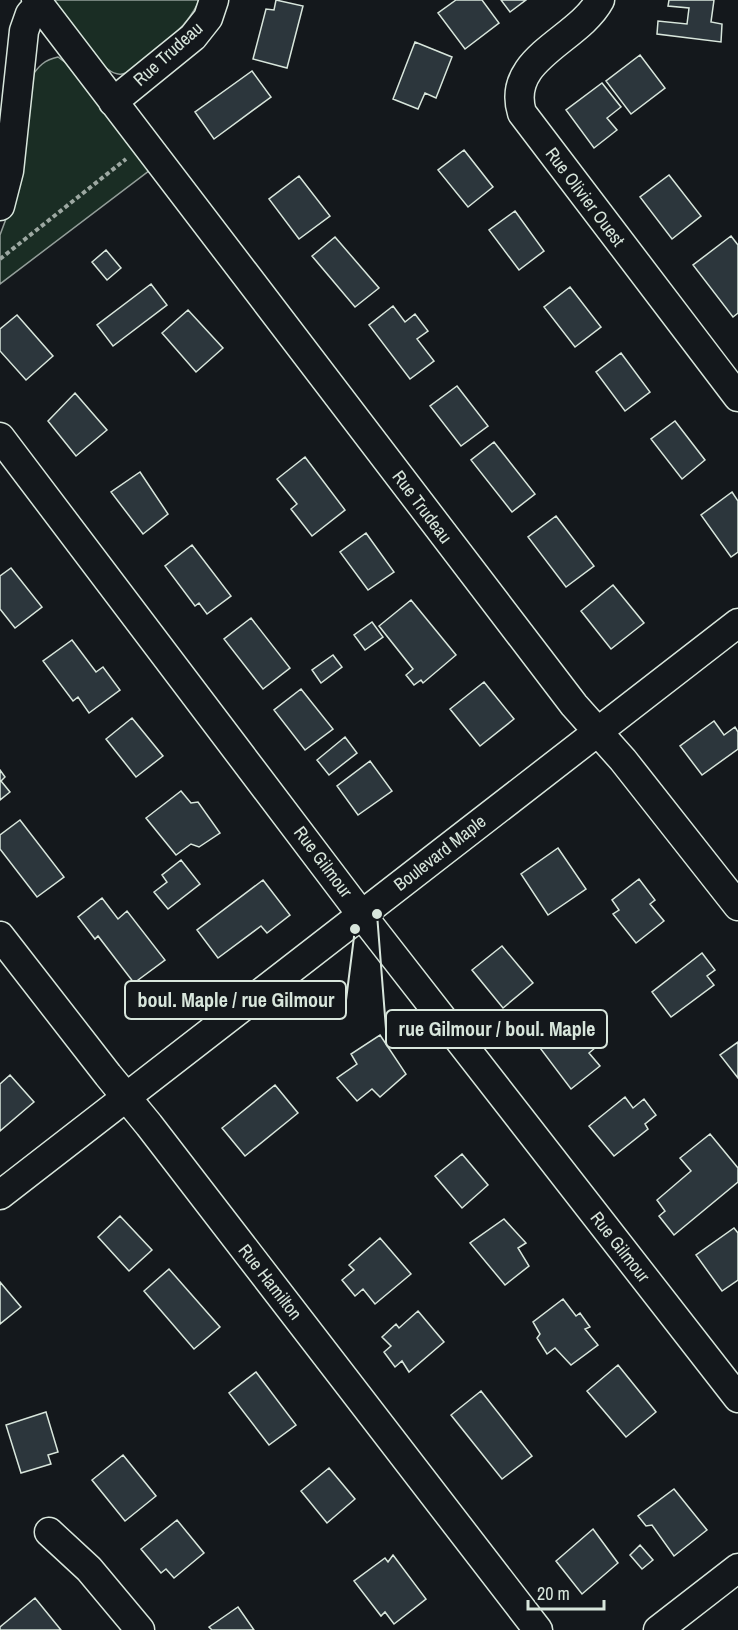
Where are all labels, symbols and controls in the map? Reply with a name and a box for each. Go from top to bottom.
street label: Rue Trudeau [128,16,208,91]
street label: Rue Olivier Ouest [540,142,631,251]
street label: Rue Trudeau [387,465,458,548]
street label: Boulevard Maple [388,809,491,897]
street label: Rue Gilmour [288,821,359,903]
callout: boul. Maple / rue Gilmour [125,981,346,1019]
text: boul. Maple / rue Gilmour [138,986,335,1013]
callout: rue Gilmour / boul. Maple [386,1010,607,1048]
text: rue Gilmour / boul. Maple [399,1015,595,1042]
street label: Rue Gilmour [585,1206,656,1287]
street label: Rue Hamilton [233,1238,308,1325]
scale bar [528,1573,604,1611]
text: 20 m [537,1581,570,1606]

